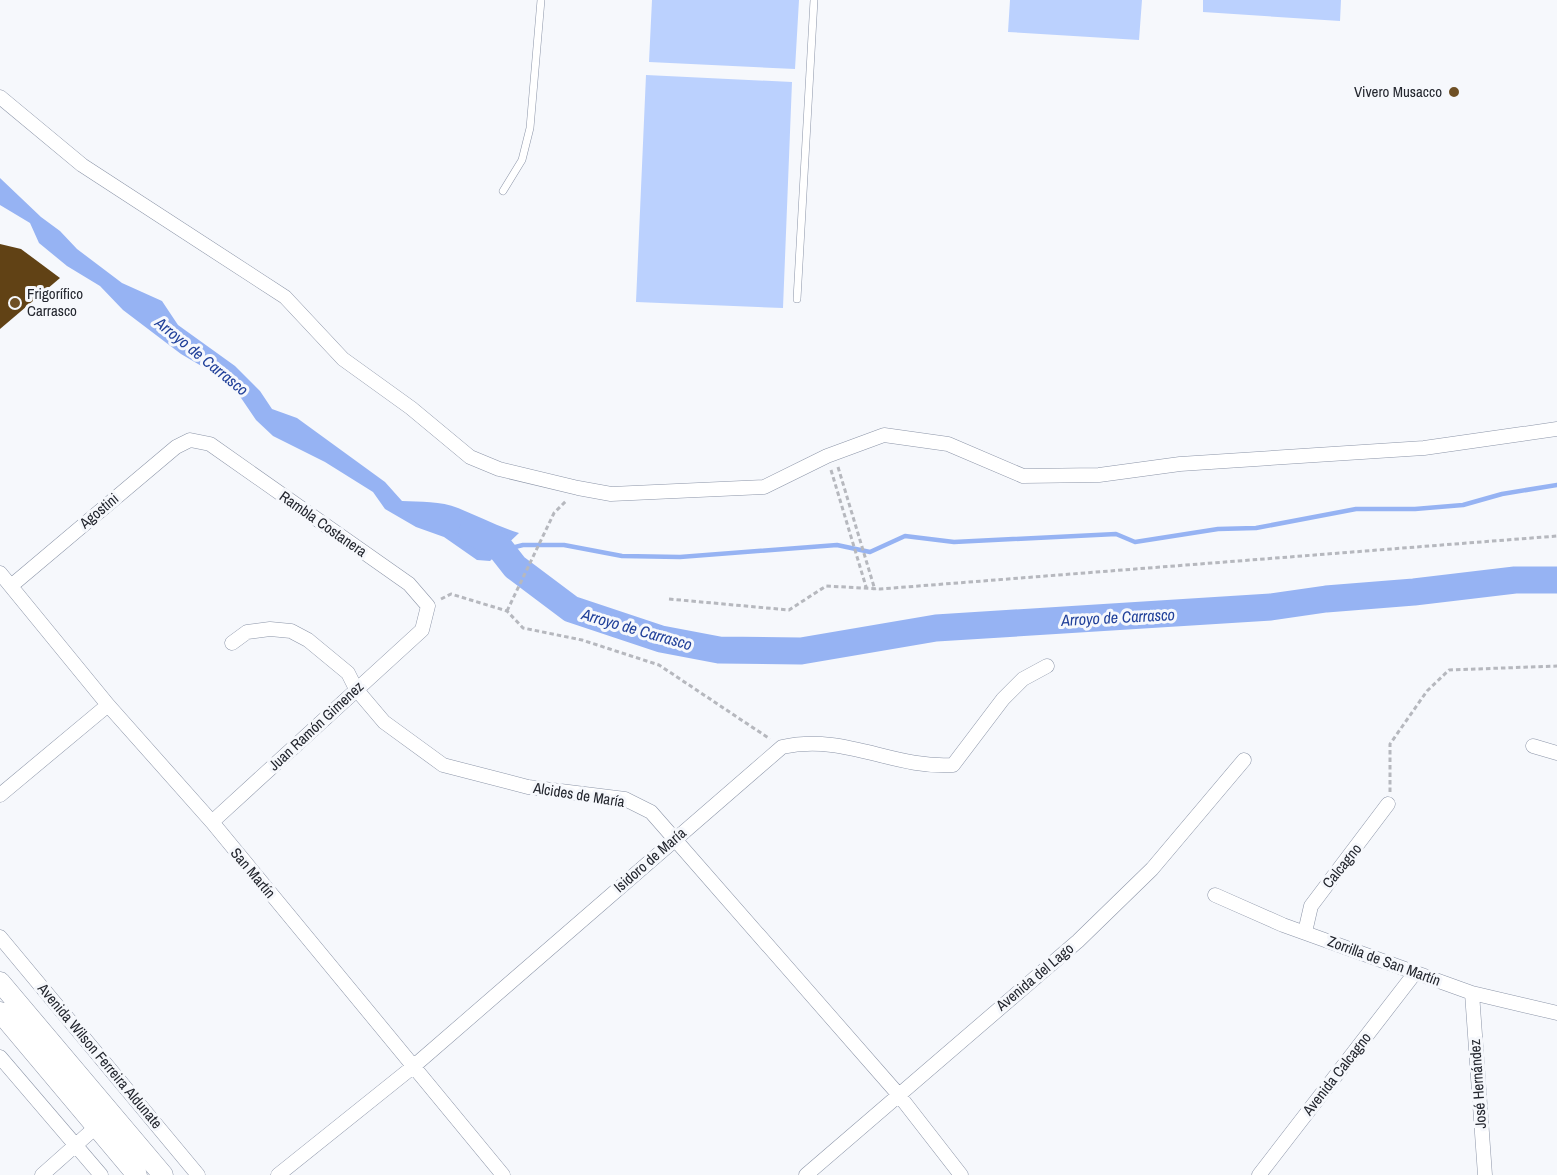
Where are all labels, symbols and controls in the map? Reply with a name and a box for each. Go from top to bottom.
place label: Vivero Musacco [1354,81,1442,102]
marker: Vivero Musacco [1447,85,1461,99]
place label: Frigorífico Carrasco [27,283,83,321]
marker: Frigorífico Carrasco [8,296,22,310]
water label: Arroyo de Carrasco [150,311,253,400]
street label: Rambla Costanera [275,486,371,562]
street label: Agostini [74,488,123,534]
water label: Arroyo de Carrasco [578,602,695,655]
water label: Arroyo de Carrasco [1060,603,1175,631]
street label: Juan Ramón Gimenez [263,676,368,775]
street label: Alcides de María [531,777,626,812]
street label: Isidoro de María [609,822,690,897]
street label: Calcagno [1317,839,1366,892]
street label: San Martín [226,843,281,902]
street label: Zorrilla de San Martín [1325,930,1444,991]
street label: Avenida del Lago [991,938,1078,1016]
street label: Avenida Wilson Ferreira Aldunate [33,978,168,1133]
street label: Avenida Calcagno [1297,1028,1376,1120]
street label: José Hernández [1464,1039,1491,1129]

